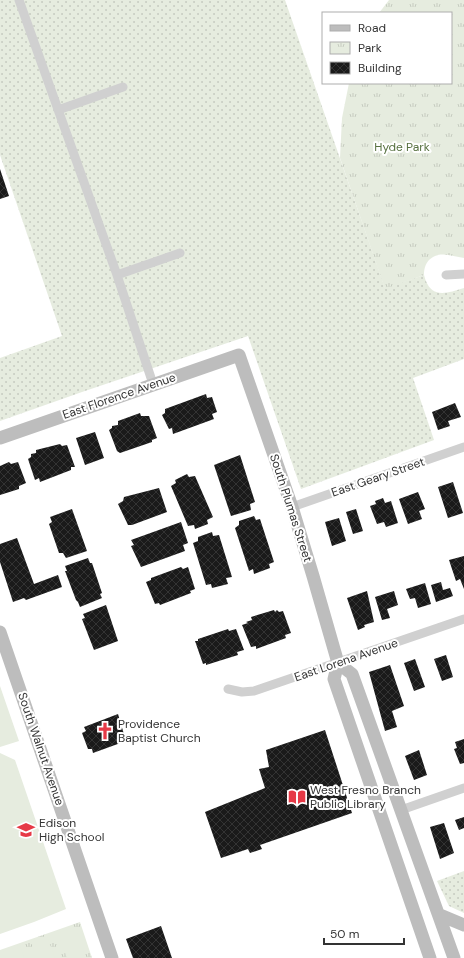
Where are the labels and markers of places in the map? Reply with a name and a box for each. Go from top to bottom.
place label: Providence Baptist Church [118,716,201,746]
church icon: Providence Baptist Church [95,721,115,741]
place label: West Fresno Branch Public Library [310,782,421,812]
library icon: West Fresno Branch Public Library [287,787,307,807]
place label: Edison High School [39,815,104,845]
school or university icon: Edison High School [16,820,36,840]

